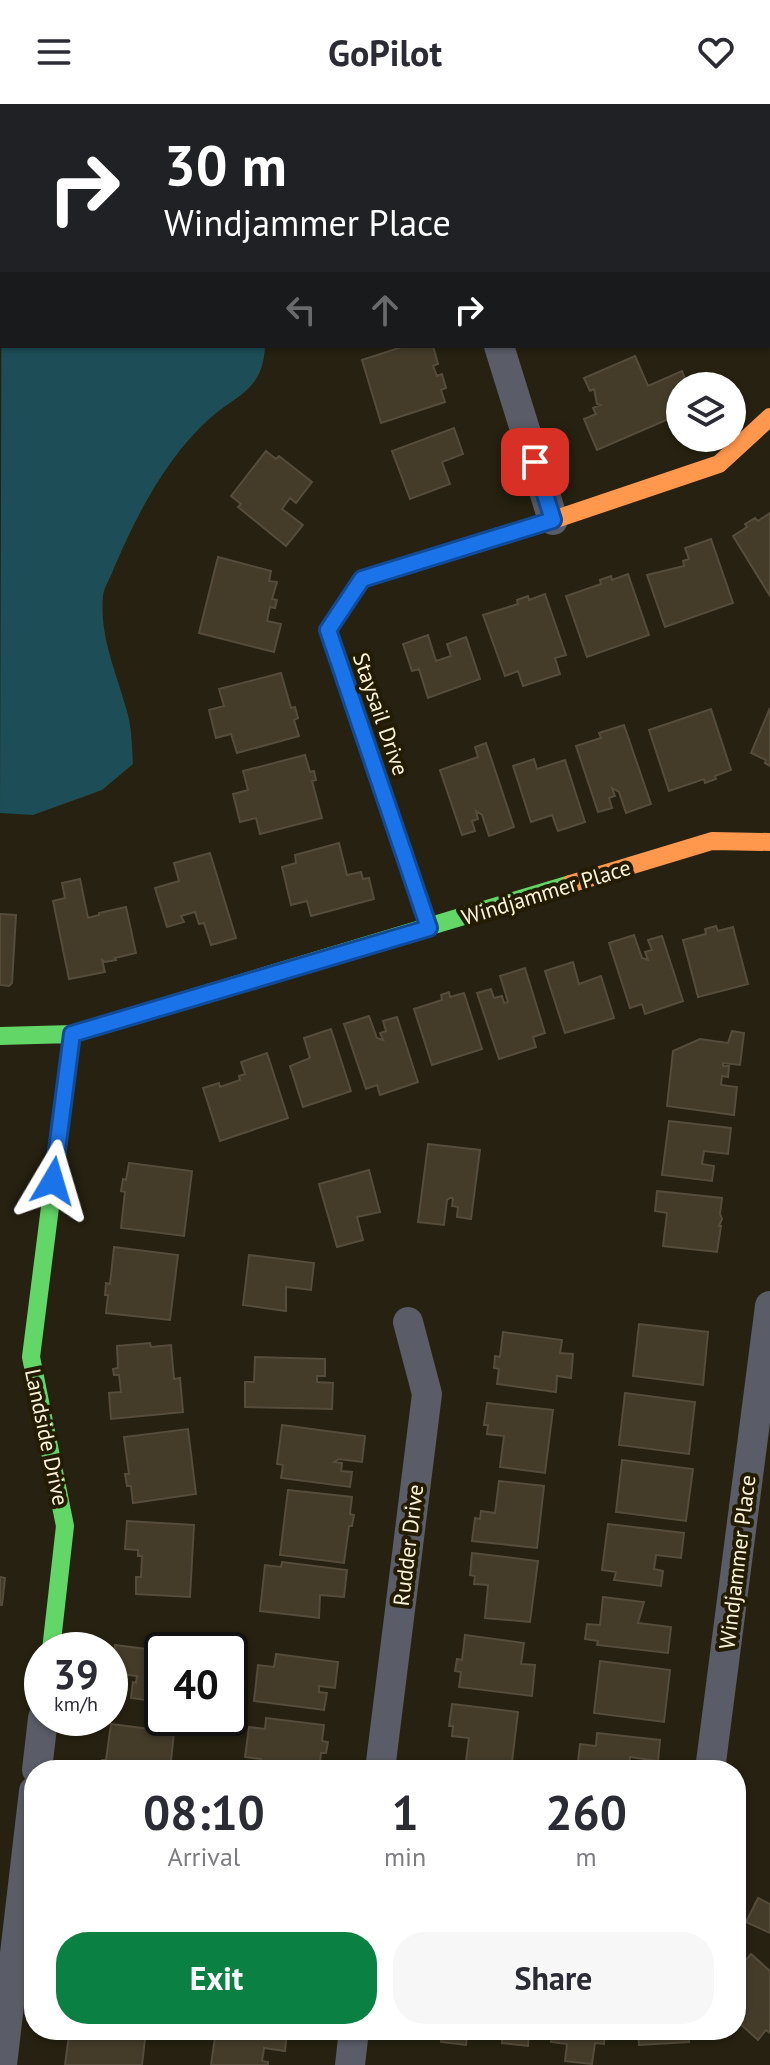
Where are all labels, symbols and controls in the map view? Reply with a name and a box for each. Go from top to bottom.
text: GoPilot [328,29,442,76]
icon: menu [32,30,76,74]
icon: heart [694,30,738,74]
text: 30 m [164,129,287,201]
icon: right [32,136,136,240]
text: Windjammer Place [164,199,451,246]
icon: left [279,288,323,332]
icon: ahead [363,288,407,332]
icon: right [447,288,491,332]
map controls [666,372,746,452]
button: layers [666,372,746,452]
pin [501,428,569,496]
icon: arrive [513,440,557,484]
street label: Staysail Drive [347,649,415,779]
street label: Windjammer Place [458,853,634,931]
position arrow [11,1139,95,1223]
street label: Landside Drive [19,1366,75,1508]
street label: Windjammer Place [712,1473,762,1651]
street label: Rudder Drive [387,1483,429,1607]
speed limit sign: 40 [144,1632,248,1736]
text: 39 [53,1648,99,1700]
text: km/h [54,1691,98,1717]
text: 08:10 [143,1781,265,1843]
text: 1 [391,1781,419,1843]
text: 260 [545,1781,627,1843]
text: Arrival [168,1840,240,1873]
text: min [384,1840,426,1873]
text: m [576,1840,597,1873]
button: Exit [56,1932,377,2024]
button: Share [393,1932,714,2024]

